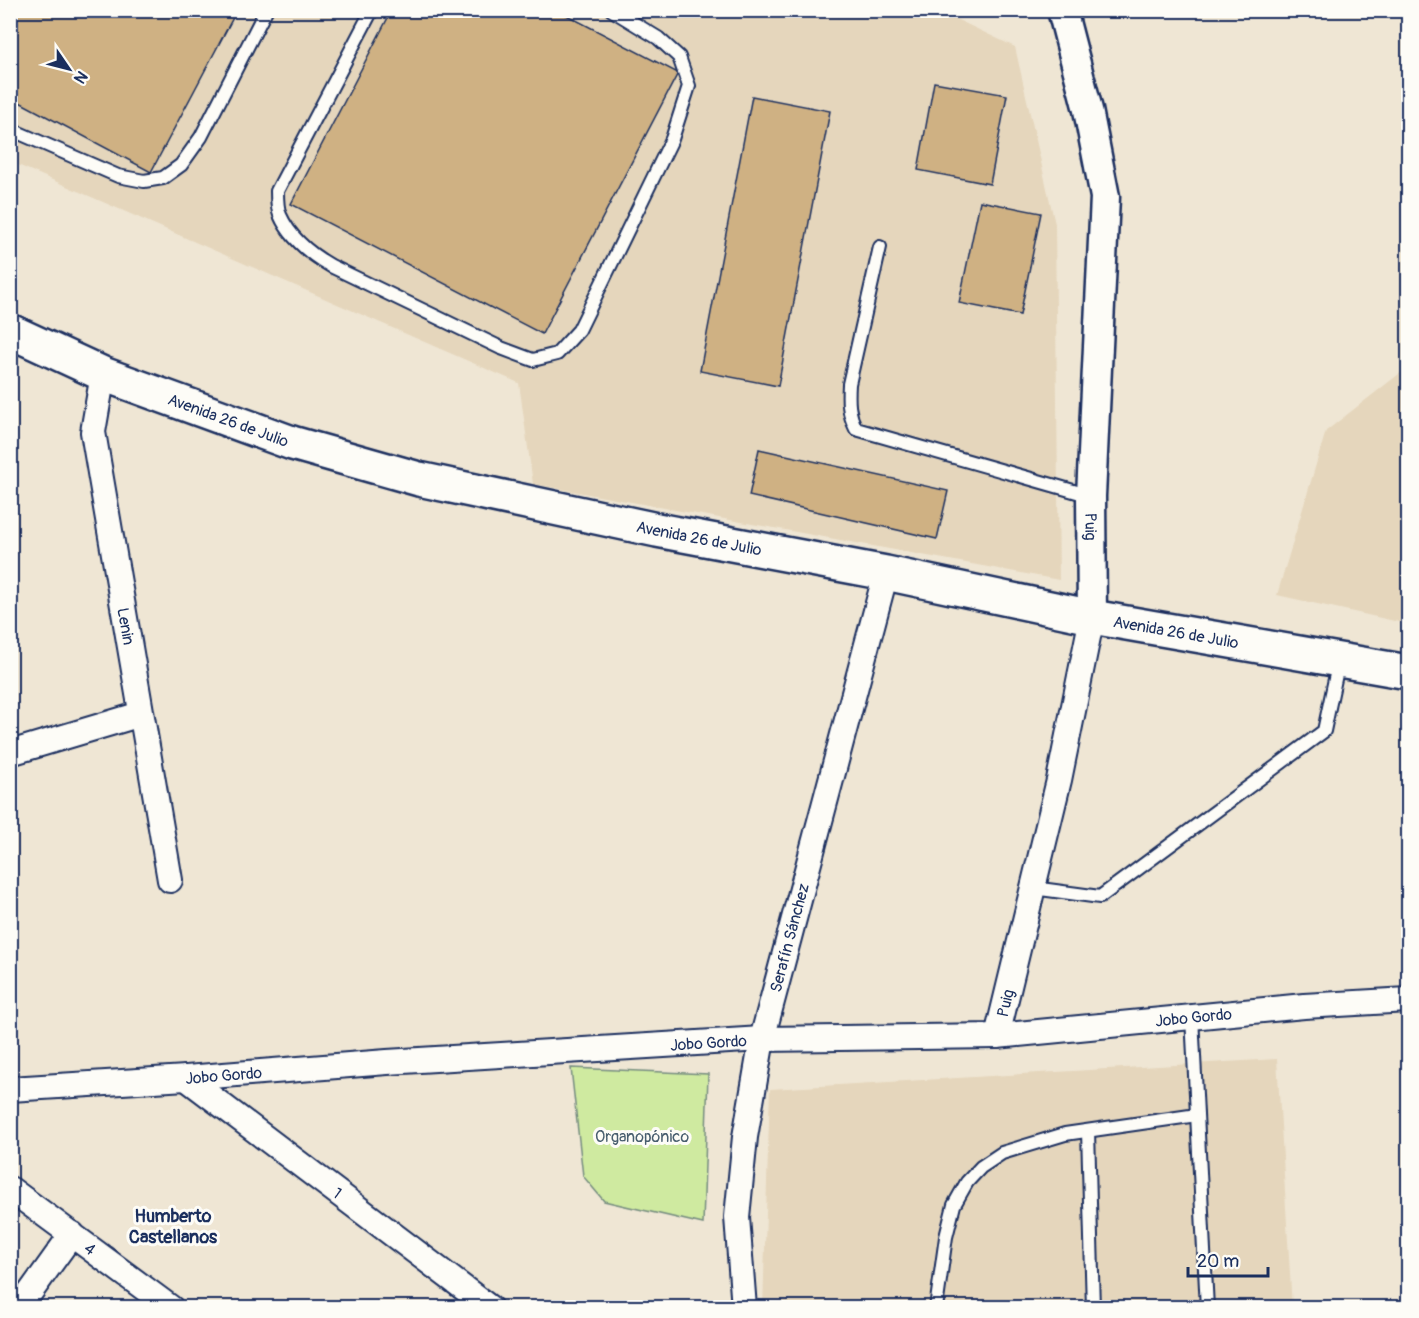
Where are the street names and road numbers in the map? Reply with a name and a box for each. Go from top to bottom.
street label: Avenida 26 de Julio [165,390,292,452]
street label: Puig [1080,513,1100,541]
street label: Avenida 26 de Julio [635,517,764,561]
street label: Lenin [112,606,138,647]
street label: Avenida 26 de Julio [1112,612,1241,653]
street label: Serafín Sánchez [766,881,814,994]
street label: Puig [993,987,1019,1019]
street label: Jobo Gordo [1154,1004,1233,1032]
street label: Jobo Gordo [669,1031,748,1056]
street label: Jobo Gordo [184,1063,263,1089]
street label: 1 [328,1184,345,1203]
street label: 4 [80,1238,99,1260]

